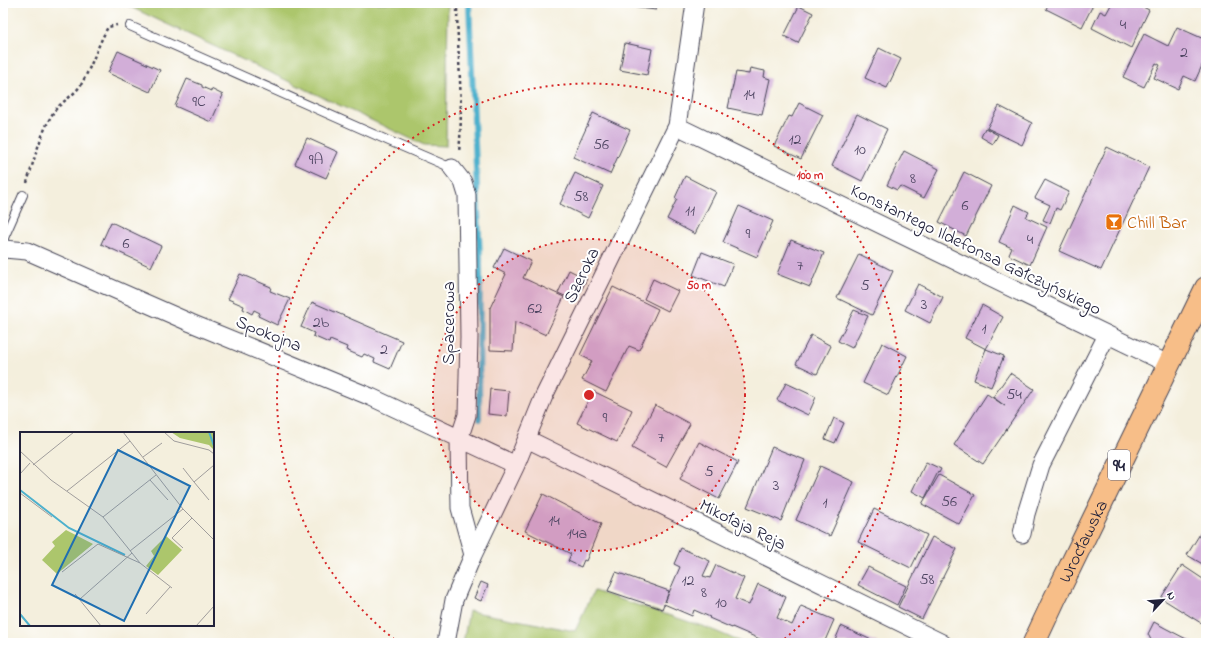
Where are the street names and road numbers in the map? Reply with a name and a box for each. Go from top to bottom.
street label: Konstantego Ildefonsa Gałczyńskiego [845,179,1105,324]
street label: Szeroka [558,244,607,308]
street label: Spacerowa [437,281,463,365]
street label: Spokojna [231,310,305,360]
road number: 94 [1108,450,1130,480]
street label: Mikołaja Reja [694,494,790,558]
street label: Wrocławska [1053,496,1116,588]

